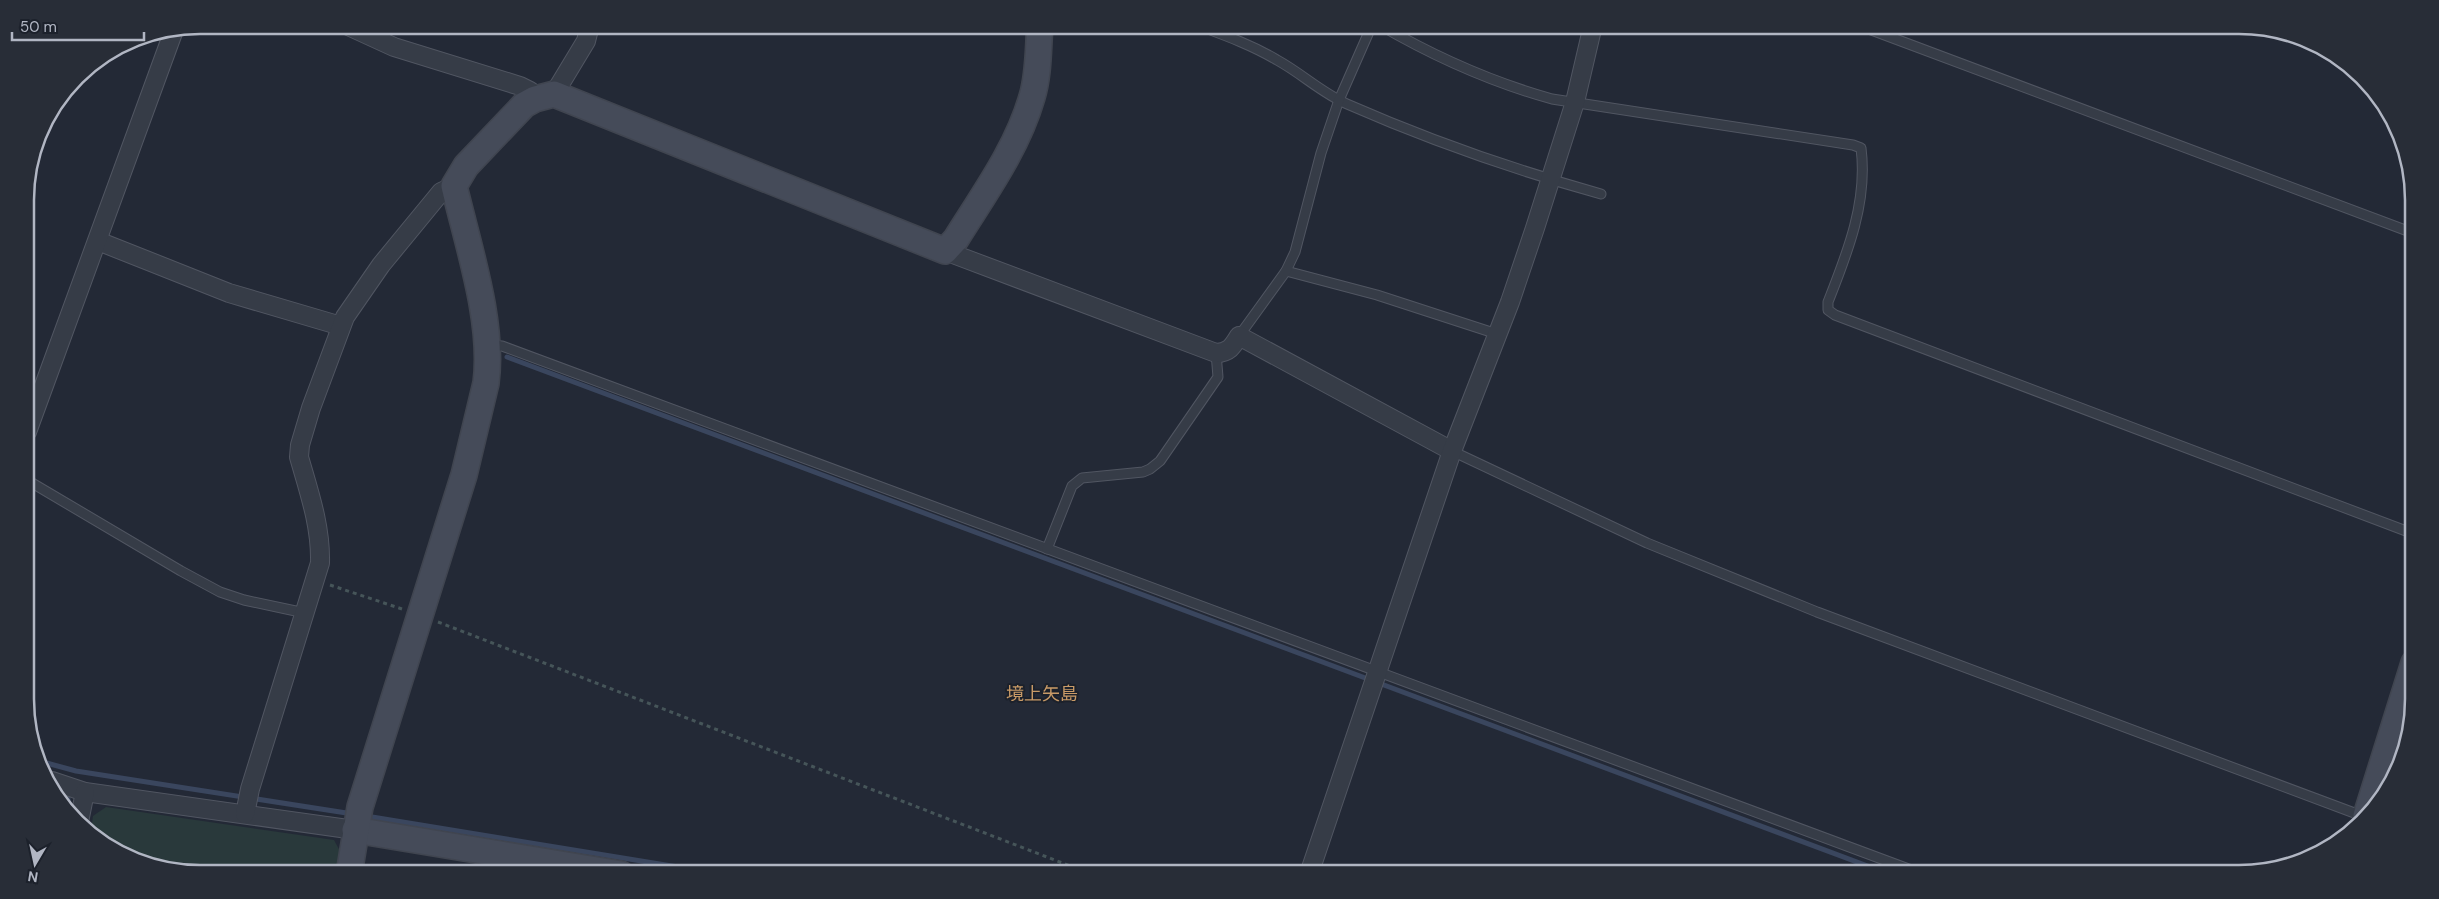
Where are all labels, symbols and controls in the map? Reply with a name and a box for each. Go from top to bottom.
scale bar [12,10,145,42]
text: 50 m [20,17,57,37]
district label: 境上矢島 [1006,682,1078,706]
north arrow [10,839,60,889]
text: N [27,867,39,887]

